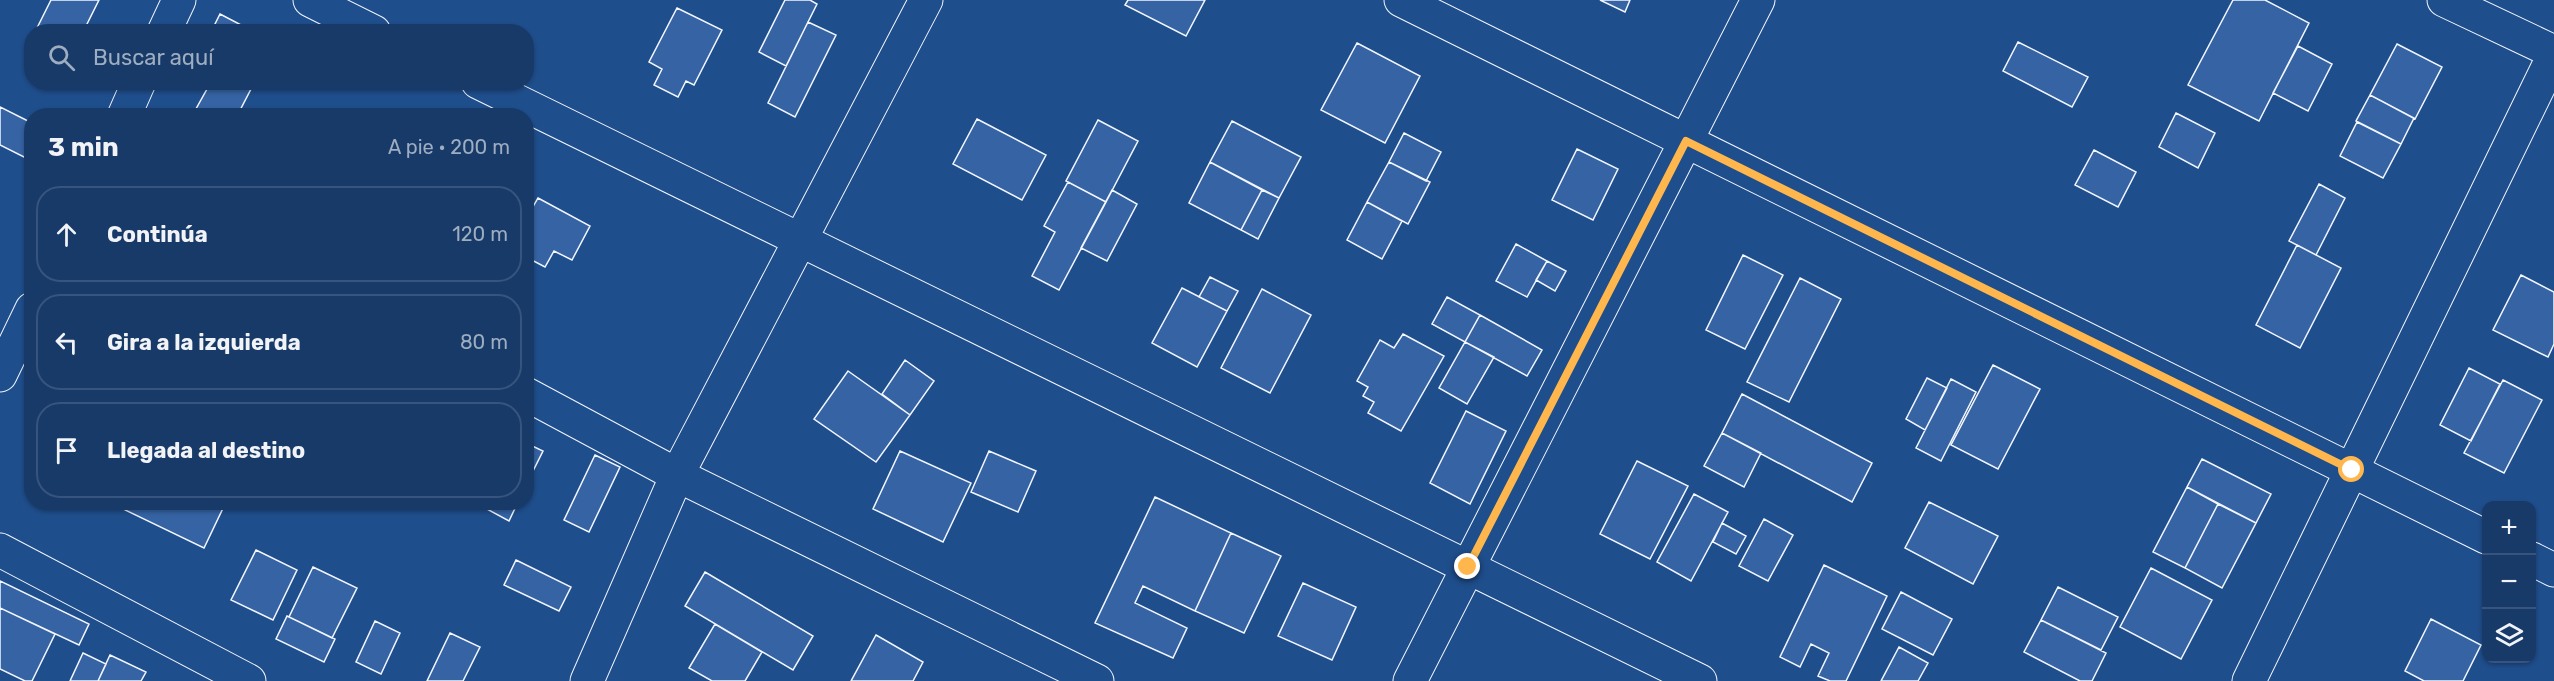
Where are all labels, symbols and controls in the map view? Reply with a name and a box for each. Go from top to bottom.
search box [24,24,534,90]
icon: search [45,41,78,74]
text: Buscar aquí [93,44,214,71]
text: 3 min [48,132,119,163]
text: A pie · 200 m [388,135,510,159]
icon: ahead [50,218,83,251]
text: Continúa [107,221,208,248]
text: 120 m [452,222,508,246]
icon: left [50,326,83,359]
text: Gira a la izquierda [107,329,301,356]
text: 80 m [460,330,508,354]
icon: arrive [50,434,83,467]
text: Llegada al destino [107,437,305,464]
route start [2338,456,2364,482]
map controls [2482,501,2536,663]
button: + [2482,501,2536,555]
route end [1454,553,1480,579]
button: − [2482,555,2536,609]
button: layers [2482,609,2536,663]

